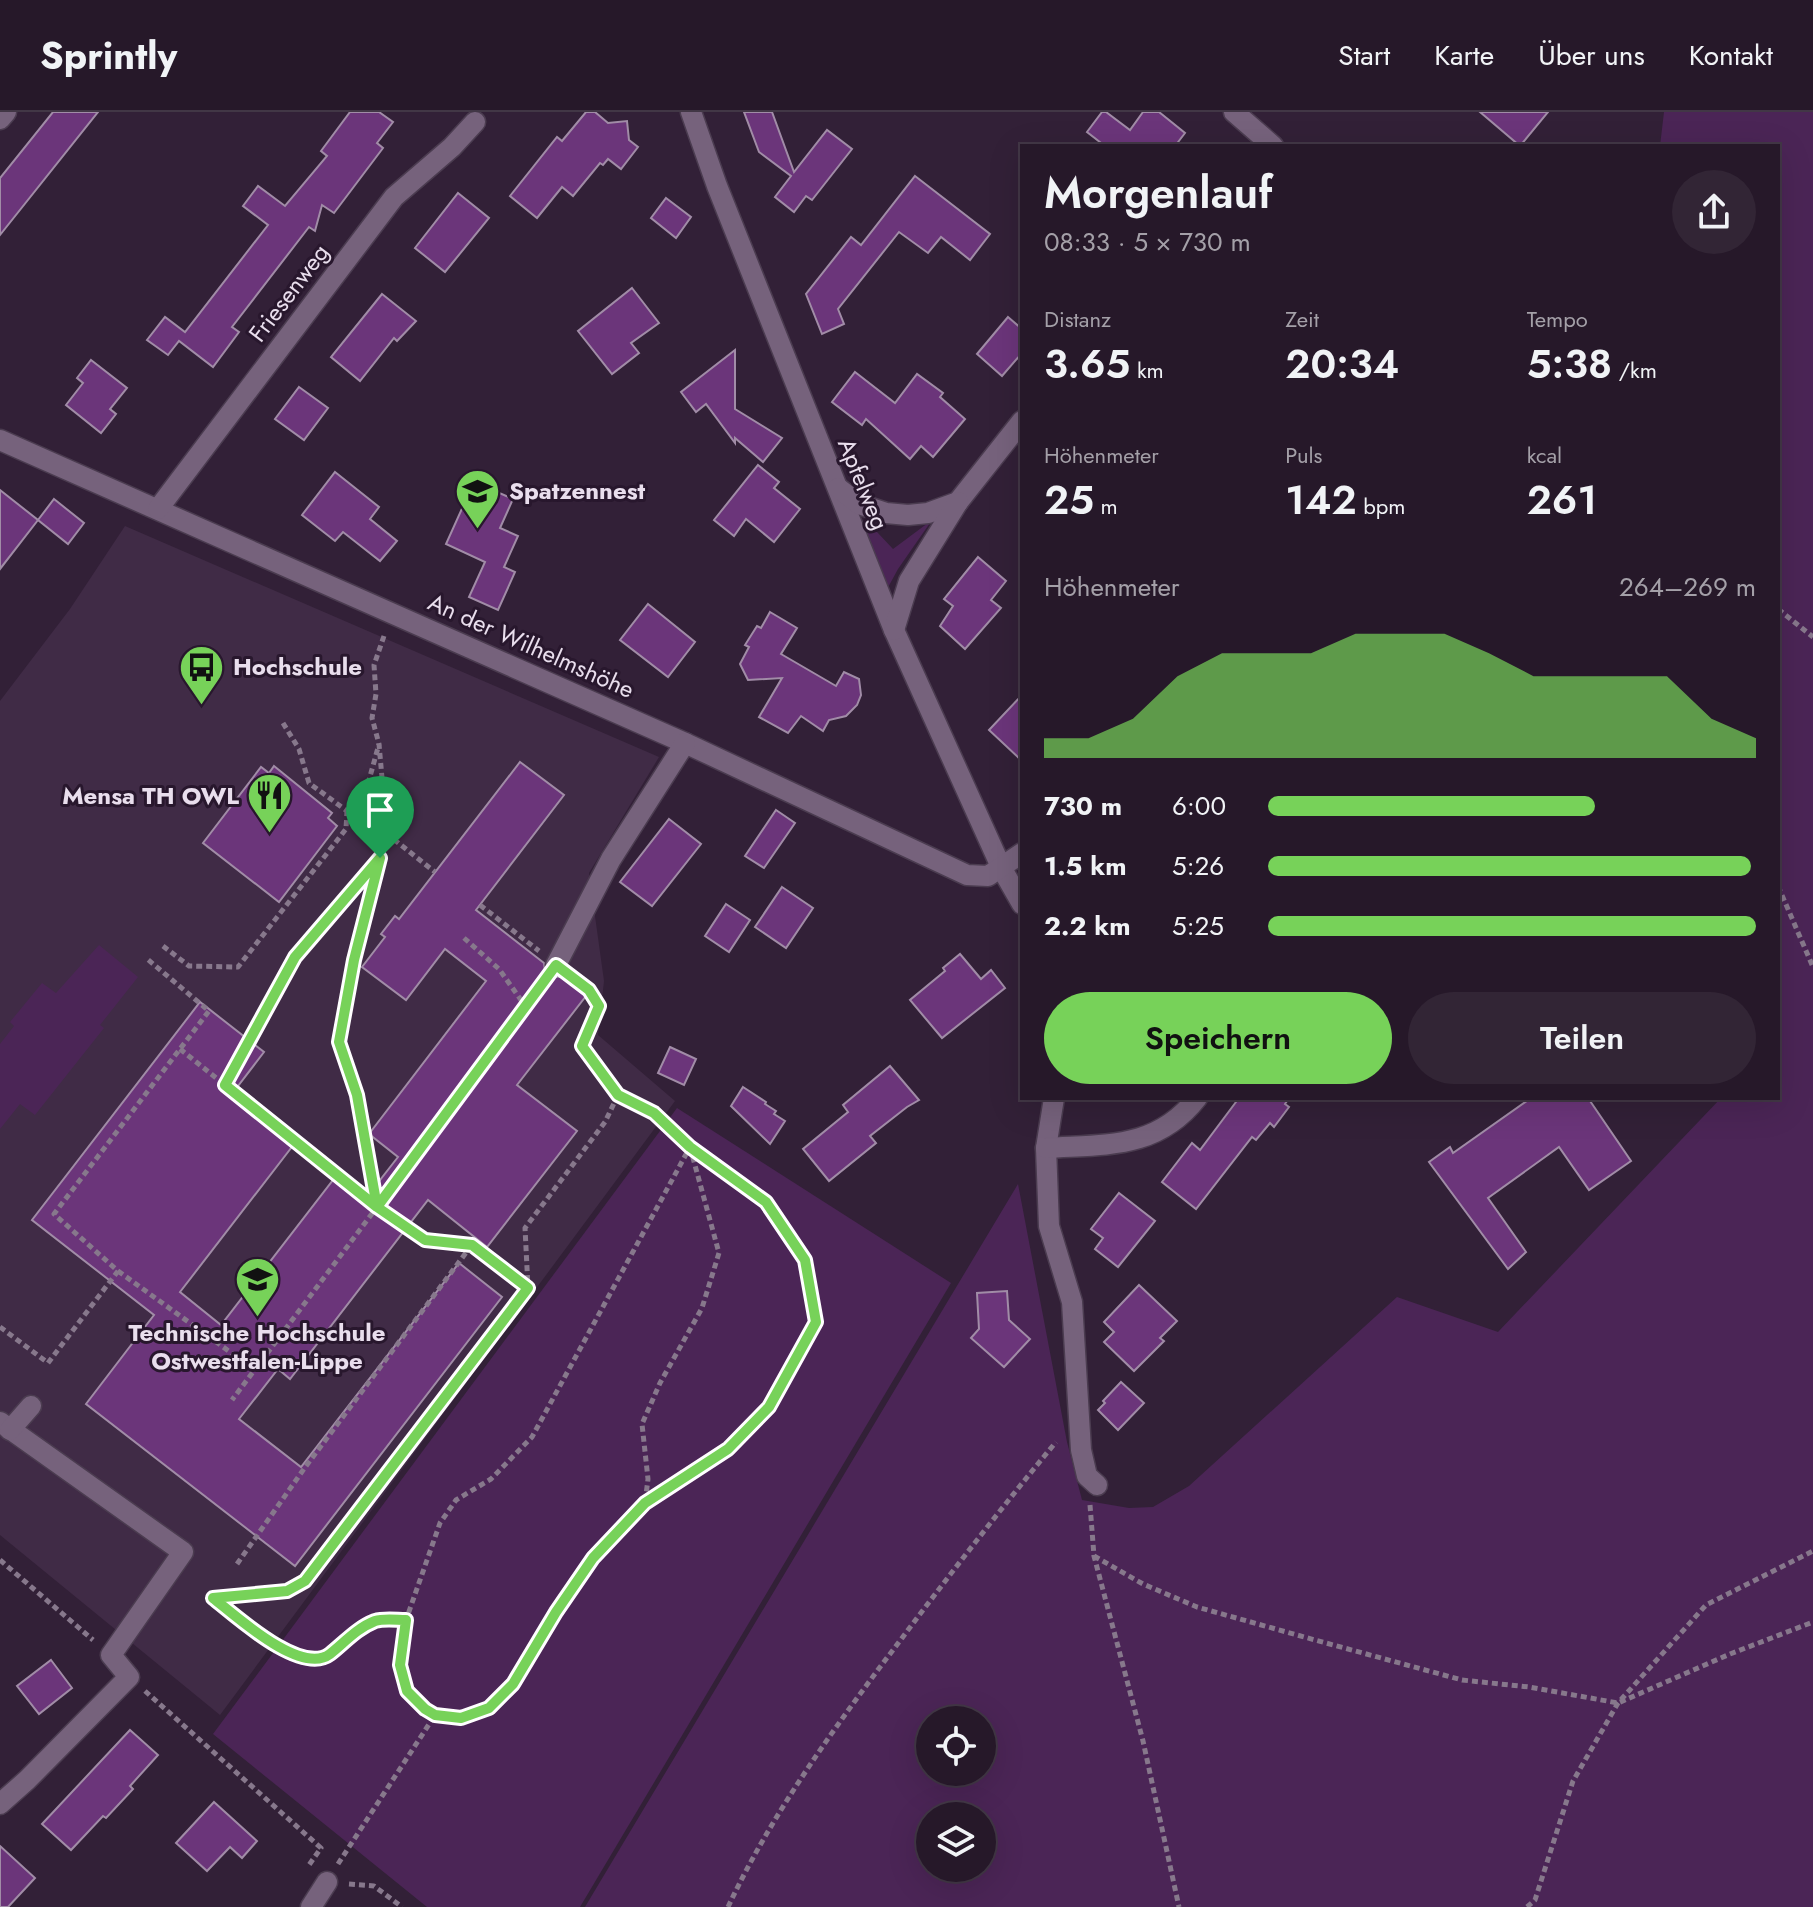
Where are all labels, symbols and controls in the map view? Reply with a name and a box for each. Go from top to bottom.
text: Sprintly [40,28,177,83]
text: Start [1338,35,1390,76]
text: Karte [1434,35,1494,76]
text: Über uns [1538,35,1645,76]
text: Kontakt [1689,35,1773,76]
text: Morgenlauf [1044,161,1273,225]
button: share [1672,170,1756,254]
text: 08:33 · 5 × 730 m [1044,223,1251,261]
street label: Friesenweg [240,236,337,349]
text: Distanz [1044,303,1111,335]
text: Zeit [1285,303,1319,335]
text: Tempo [1527,303,1588,335]
text: 3.65 [1044,335,1130,393]
text: 20:34 [1285,335,1399,393]
text: 5:38 [1527,335,1612,393]
text: km [1130,354,1164,386]
text: /km [1612,354,1657,386]
street label: Apfelweg [829,433,898,535]
text: Höhenmeter [1044,439,1159,471]
text: Puls [1285,439,1322,471]
text: kcal [1527,439,1562,471]
school or university icon: Spatzennest [454,467,502,530]
text: 25 [1044,471,1094,529]
text: 142 [1285,471,1357,529]
text: 261 [1527,471,1597,529]
place label: Spatzennest [509,473,646,508]
text: m [1094,490,1118,522]
text: bpm [1357,490,1405,522]
text: Höhenmeter [1044,568,1180,606]
text: 264–269 m [1619,568,1756,606]
street label: An der Wilhelmshöhe [423,584,640,707]
bus stop icon: Hochschule [178,643,226,706]
place label: Hochschule [233,649,362,684]
restaurant icon: Mensa TH OWL [246,772,294,835]
pin [346,776,414,858]
place label: Mensa TH OWL [62,778,239,813]
text: 730 m [1044,787,1122,825]
text: 6:00 [1172,787,1226,825]
icon: arrive [358,788,402,832]
text: 1.5 km [1044,847,1127,885]
text: 5:26 [1172,847,1224,885]
text: 2.2 km [1044,907,1131,945]
text: 5:25 [1172,907,1224,945]
button: Speichern [1044,992,1392,1084]
button: Teilen [1408,992,1756,1084]
school or university icon: Technische Hochschule Ostwestfalen-Lippe [233,1255,281,1318]
place label: Technische Hochschule Ostwestfalen-Lippe [128,1315,386,1378]
map controls [916,1706,996,1882]
button: locate [916,1706,996,1786]
button: layers [916,1802,996,1882]

